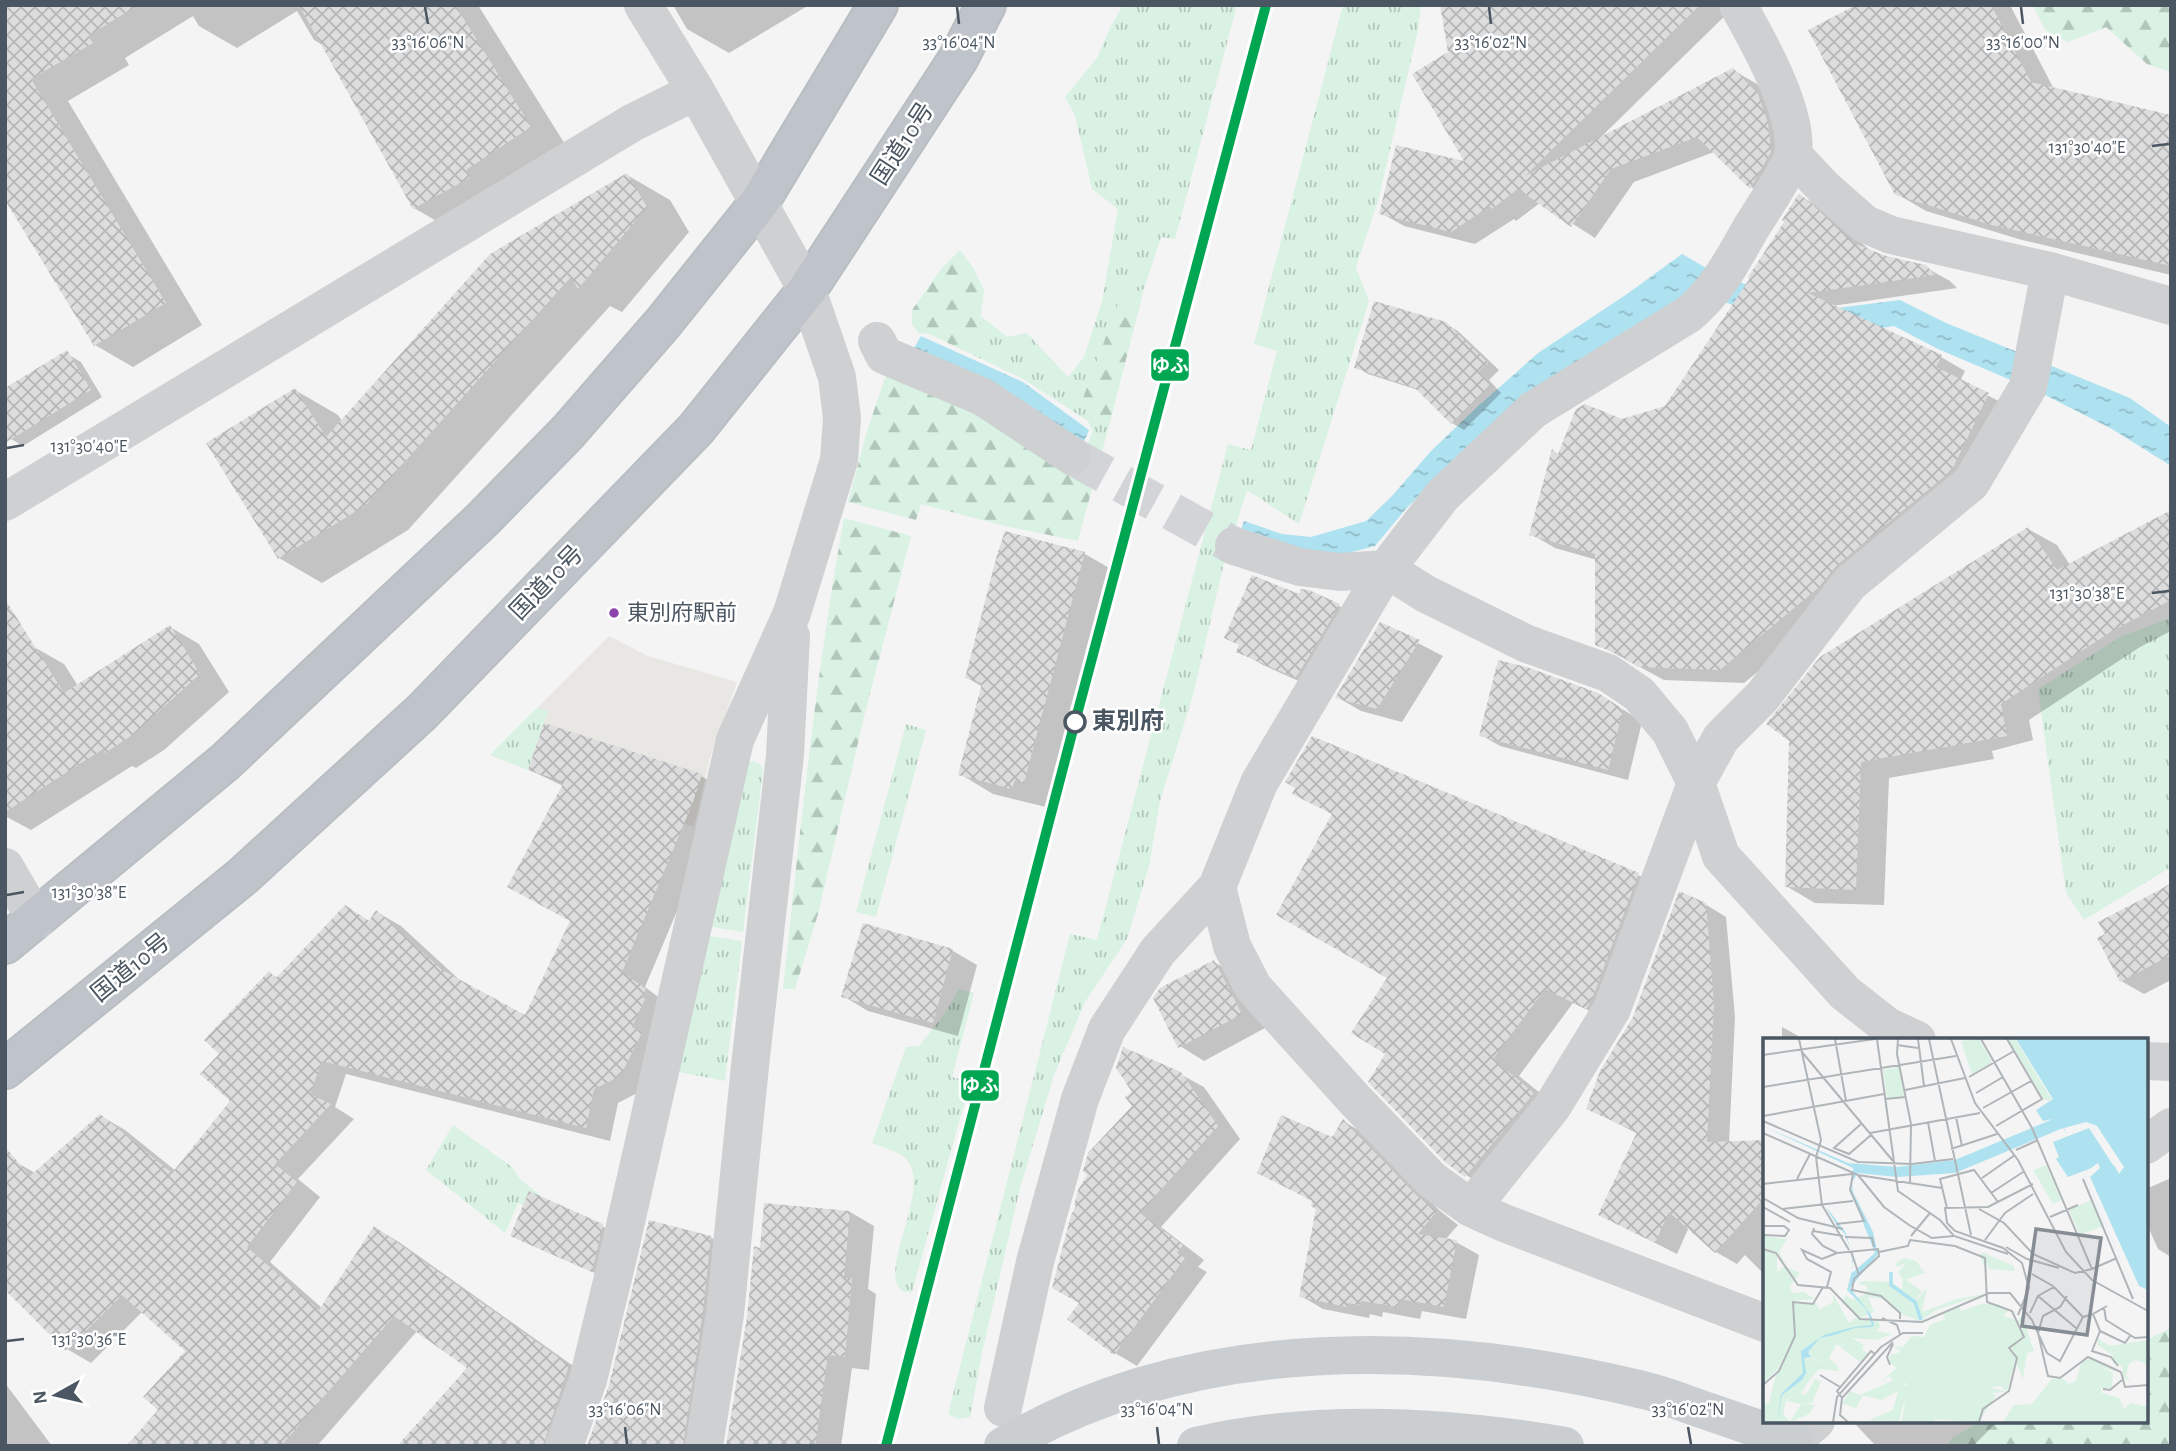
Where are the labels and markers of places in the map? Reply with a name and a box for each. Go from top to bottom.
place label: 東別府駅前 [627,601,737,624]
marker: 東別府駅前 [607,606,621,620]
place label: 東別府 [1092,708,1164,734]
marker: 東別府 [1064,711,1086,733]

